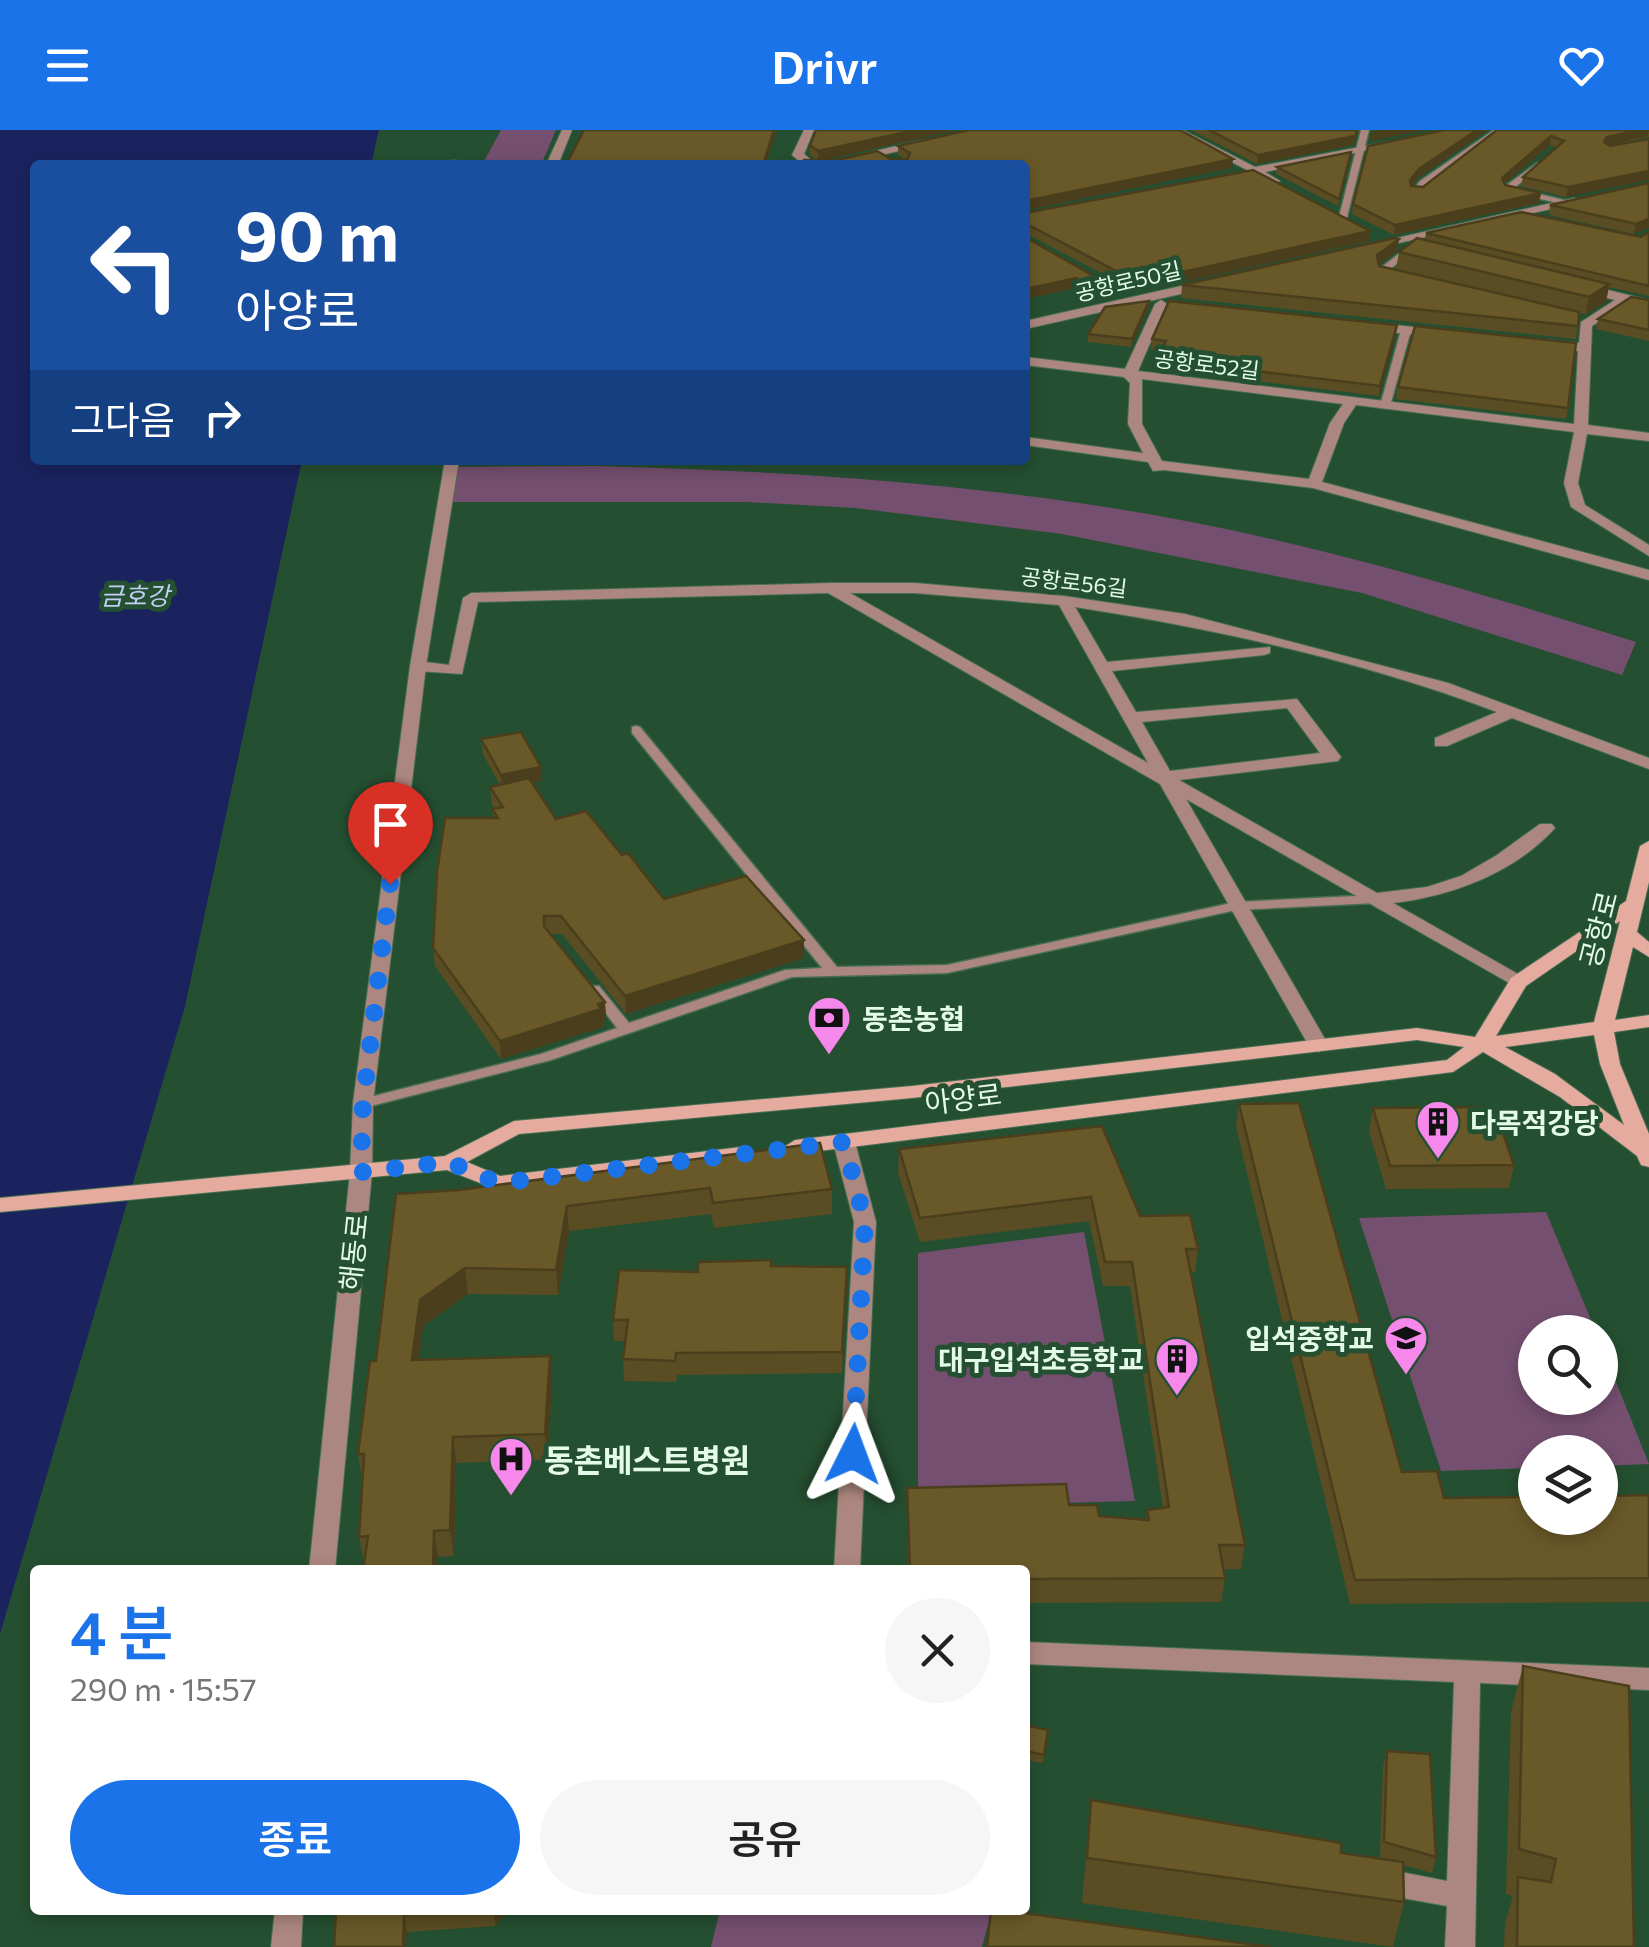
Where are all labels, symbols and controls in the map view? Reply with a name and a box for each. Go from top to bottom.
icon: menu [40,38,95,93]
text: Drivr [772,38,877,93]
icon: heart [1554,38,1609,93]
text: 90 m [235,190,399,275]
icon: left [70,200,200,330]
street label: 공항로50길 [1072,256,1184,306]
text: 아양로 [235,281,359,336]
street label: 공항로52길 [1153,344,1261,384]
icon: right [195,390,250,445]
text: 그다음 [70,395,175,442]
street label: 공항로56길 [1019,562,1129,602]
water label: 금호강 [100,580,172,610]
pin [348,782,433,885]
icon: arrive [363,797,418,852]
street label: 공항로 [1572,887,1624,971]
bank icon: 동촌농협 [806,995,852,1056]
place label: 동촌농협 [862,1001,965,1035]
street label: 아양로 [923,1076,1003,1120]
building icon: 다목적강당 [1415,1099,1461,1160]
place label: 다목적강당 [1470,1105,1599,1139]
street label: 해동로 [332,1212,374,1292]
school or university icon: 입석중학교 [1383,1315,1429,1376]
map controls [1518,1315,1618,1535]
button: search [1518,1315,1618,1415]
place label: 입석중학교 [1245,1321,1374,1355]
building icon: 대구입석초등학교 [1154,1336,1200,1397]
place label: 대구입석초등학교 [938,1342,1144,1376]
position arrow [801,1402,905,1506]
button: layers [1518,1435,1618,1535]
hospital icon: 동촌베스트병원 [488,1436,534,1497]
place label: 동촌베스트병원 [544,1439,750,1479]
text: 4 분 [70,1594,173,1667]
button: close [885,1598,990,1703]
text: 290 m · 15:57 [70,1668,257,1708]
button: 종료 [70,1780,520,1895]
button: 공유 [540,1780,990,1895]

